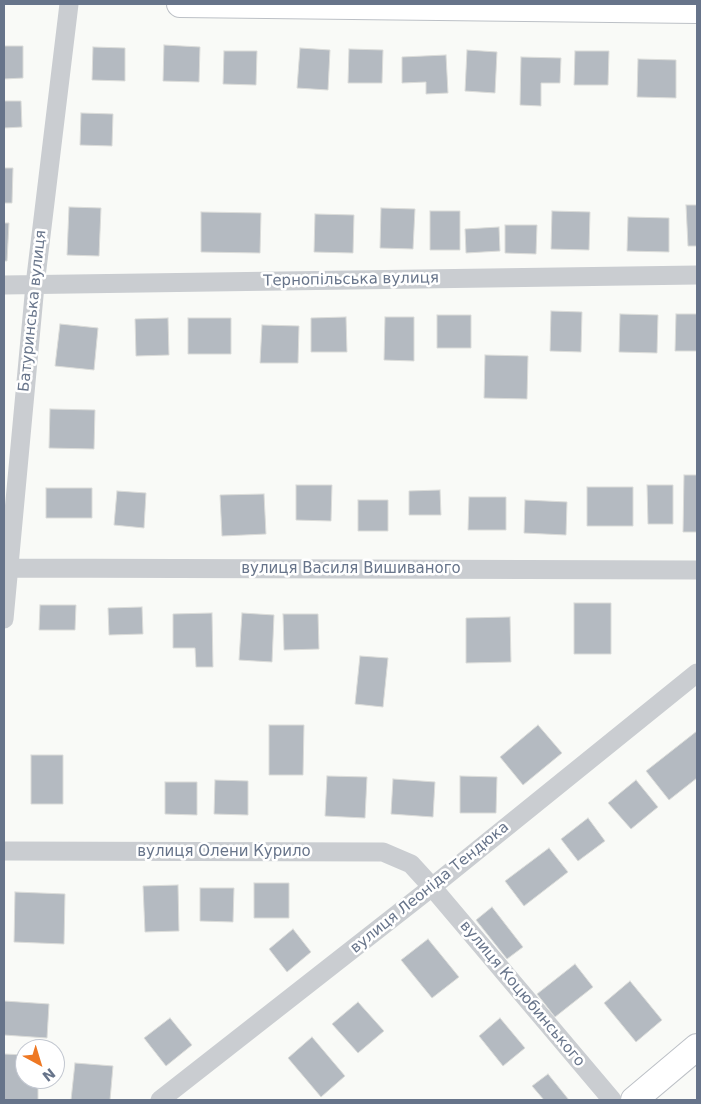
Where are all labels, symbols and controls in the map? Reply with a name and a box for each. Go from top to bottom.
street label: Батуринська вулиця [16,229,50,393]
street label: Тернопільська вулиця [263,269,439,291]
street label: вулиця Василя Вишиваного [241,560,461,578]
street label: вулиця Леоніда Тендюка [347,819,513,957]
street label: вулиця Олени Курило [137,843,311,861]
street label: вулиця Коцюбинського [456,917,588,1071]
north arrow [15,1039,65,1089]
text: N [39,1065,58,1085]

